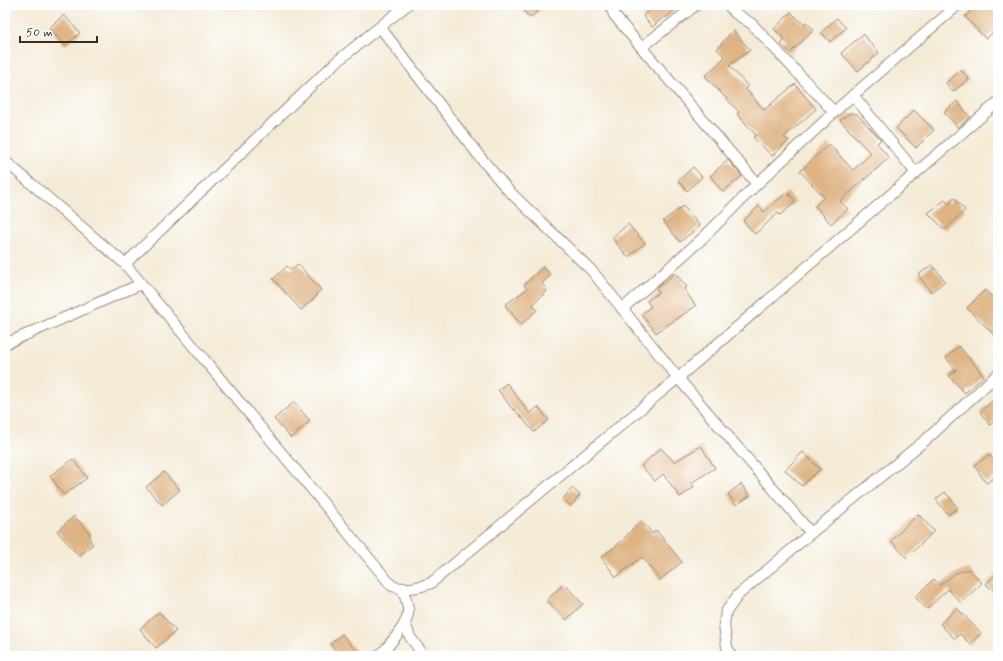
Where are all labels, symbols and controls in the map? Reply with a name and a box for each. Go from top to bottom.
scale bar [20,18,97,44]
text: 50 m [26,25,53,41]

